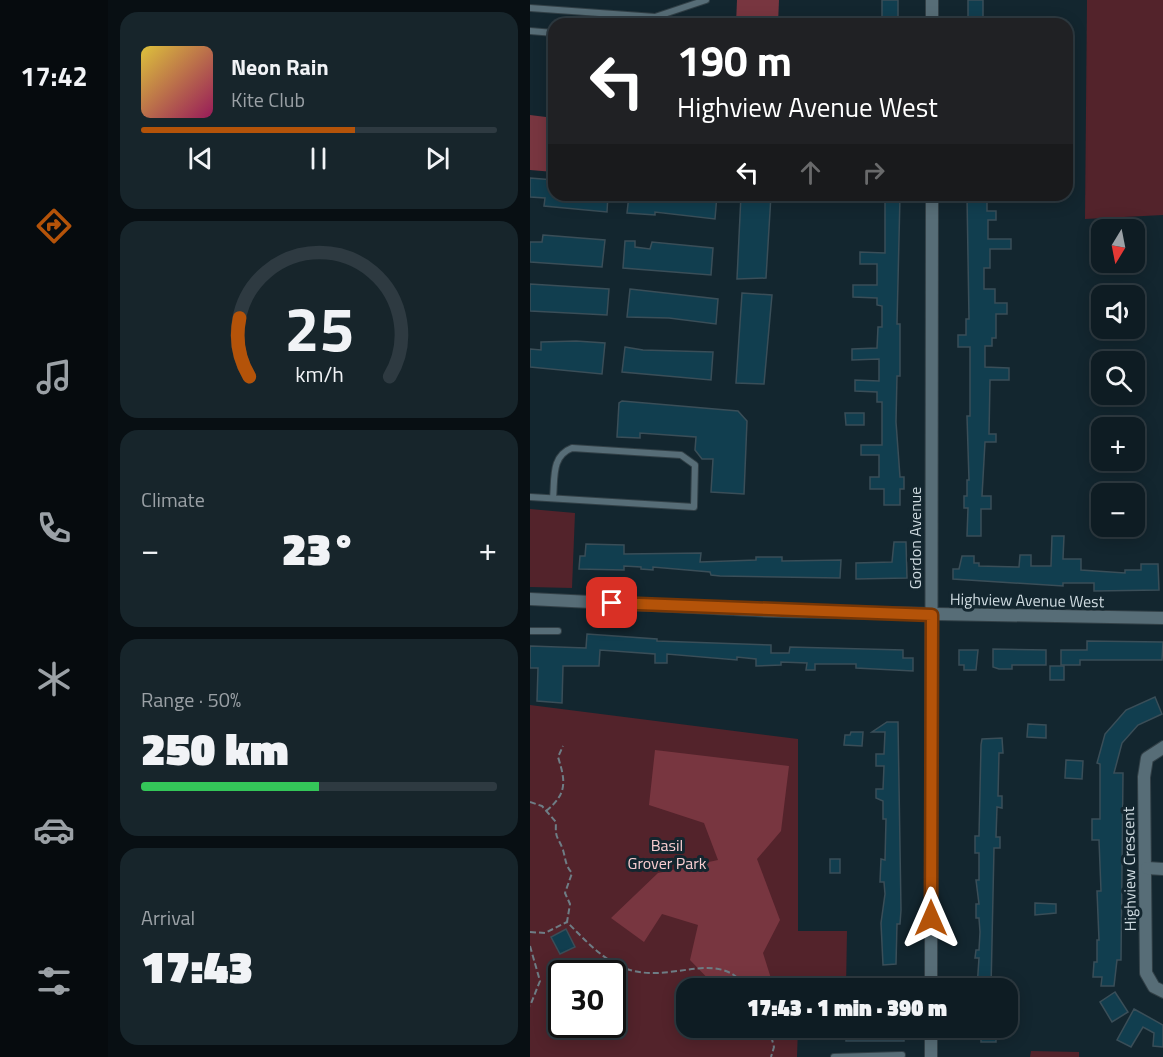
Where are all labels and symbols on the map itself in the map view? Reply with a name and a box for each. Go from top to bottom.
north arrow [1091,219,1145,273]
street label: Gordon Avenue [903,487,927,589]
pin [586,577,637,628]
street label: Highview Avenue West [950,587,1105,613]
street label: Highview Crescent [1116,806,1142,932]
park label: Basil Grover Park [628,833,707,875]
position arrow [899,886,963,950]
speed limit sign: 30 [548,960,626,1038]

